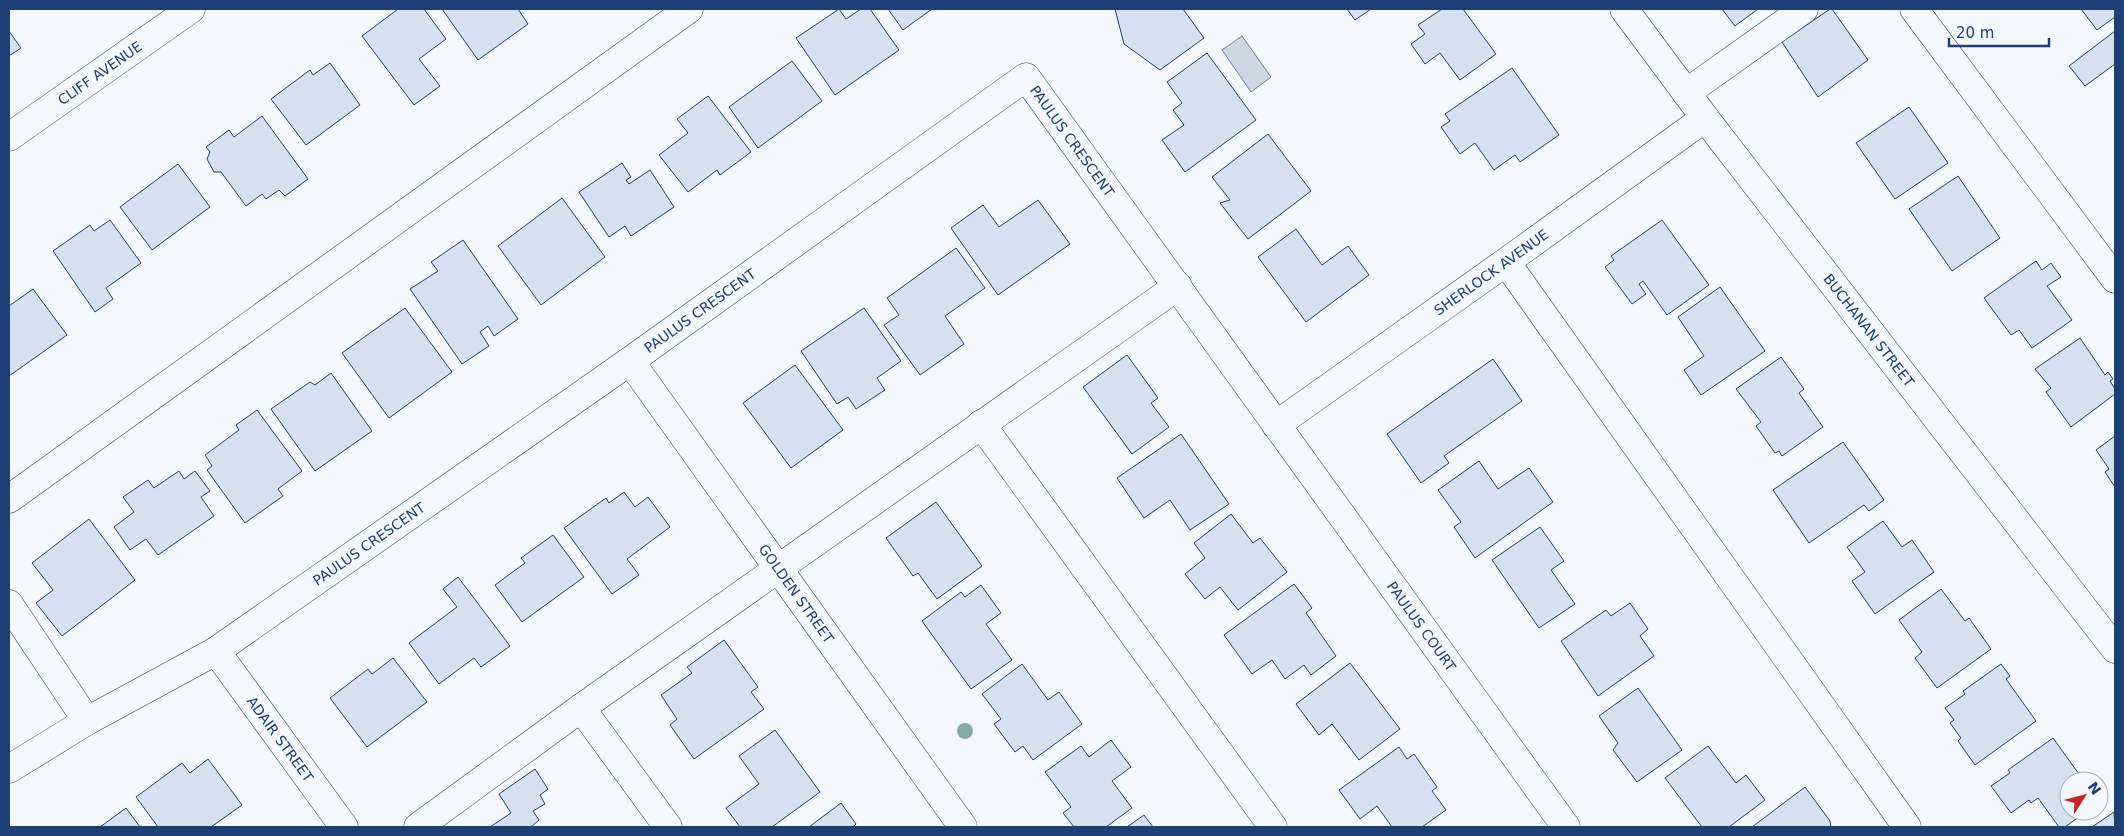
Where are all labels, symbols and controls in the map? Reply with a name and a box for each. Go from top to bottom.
scale bar [1949,15,2049,47]
text: 20 m [1956,24,1994,42]
street label: CLIFF AVENUE [55,38,145,108]
street label: PAULUS CRESCENT [1027,82,1118,200]
street label: SHERLOCK AVENUE [1431,226,1551,318]
street label: PAULUS CRESCENT [641,265,759,356]
street label: BUCHANAN STREET [1820,271,1918,390]
street label: PAULUS CRESCENT [310,499,428,589]
street label: GOLDEN STREET [756,541,837,647]
street label: PAULUS COURT [1384,578,1459,675]
street label: ADAIR STREET [244,693,317,785]
north arrow [2059,771,2109,821]
text: N [2085,779,2104,798]

